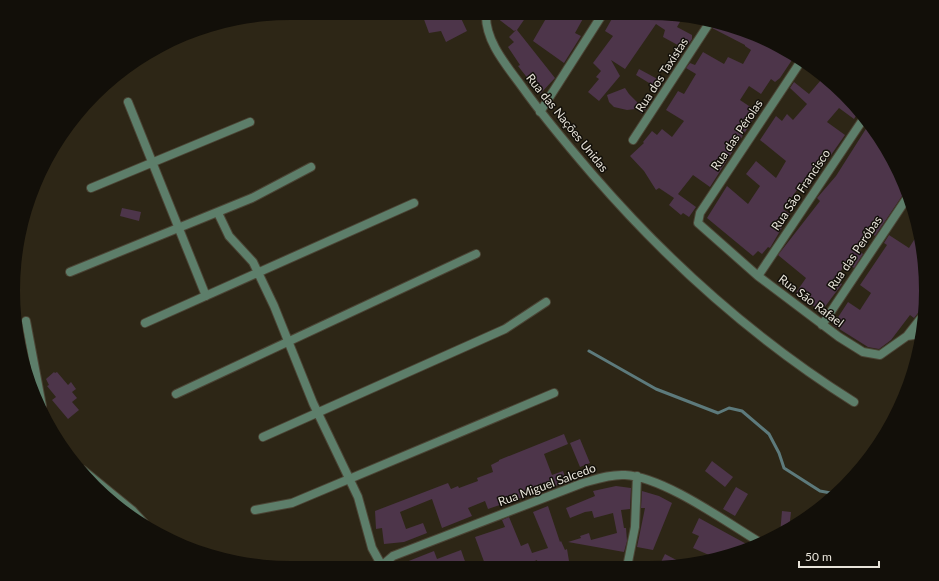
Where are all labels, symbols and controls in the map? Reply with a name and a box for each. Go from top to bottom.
street label: Rua dos Taxistas [632,35,691,115]
street label: Rua das Nações Unidas [523,71,612,175]
street label: Rua das Pérolas [707,96,766,173]
street label: Rua São Francisco [768,146,833,233]
street label: Rua das Peróbas [824,213,885,293]
street label: Rua São Rafael [776,271,847,330]
street label: Rua Miguel Salcedo [496,460,598,509]
scale bar [799,543,879,569]
text: 50 m [805,549,832,564]

